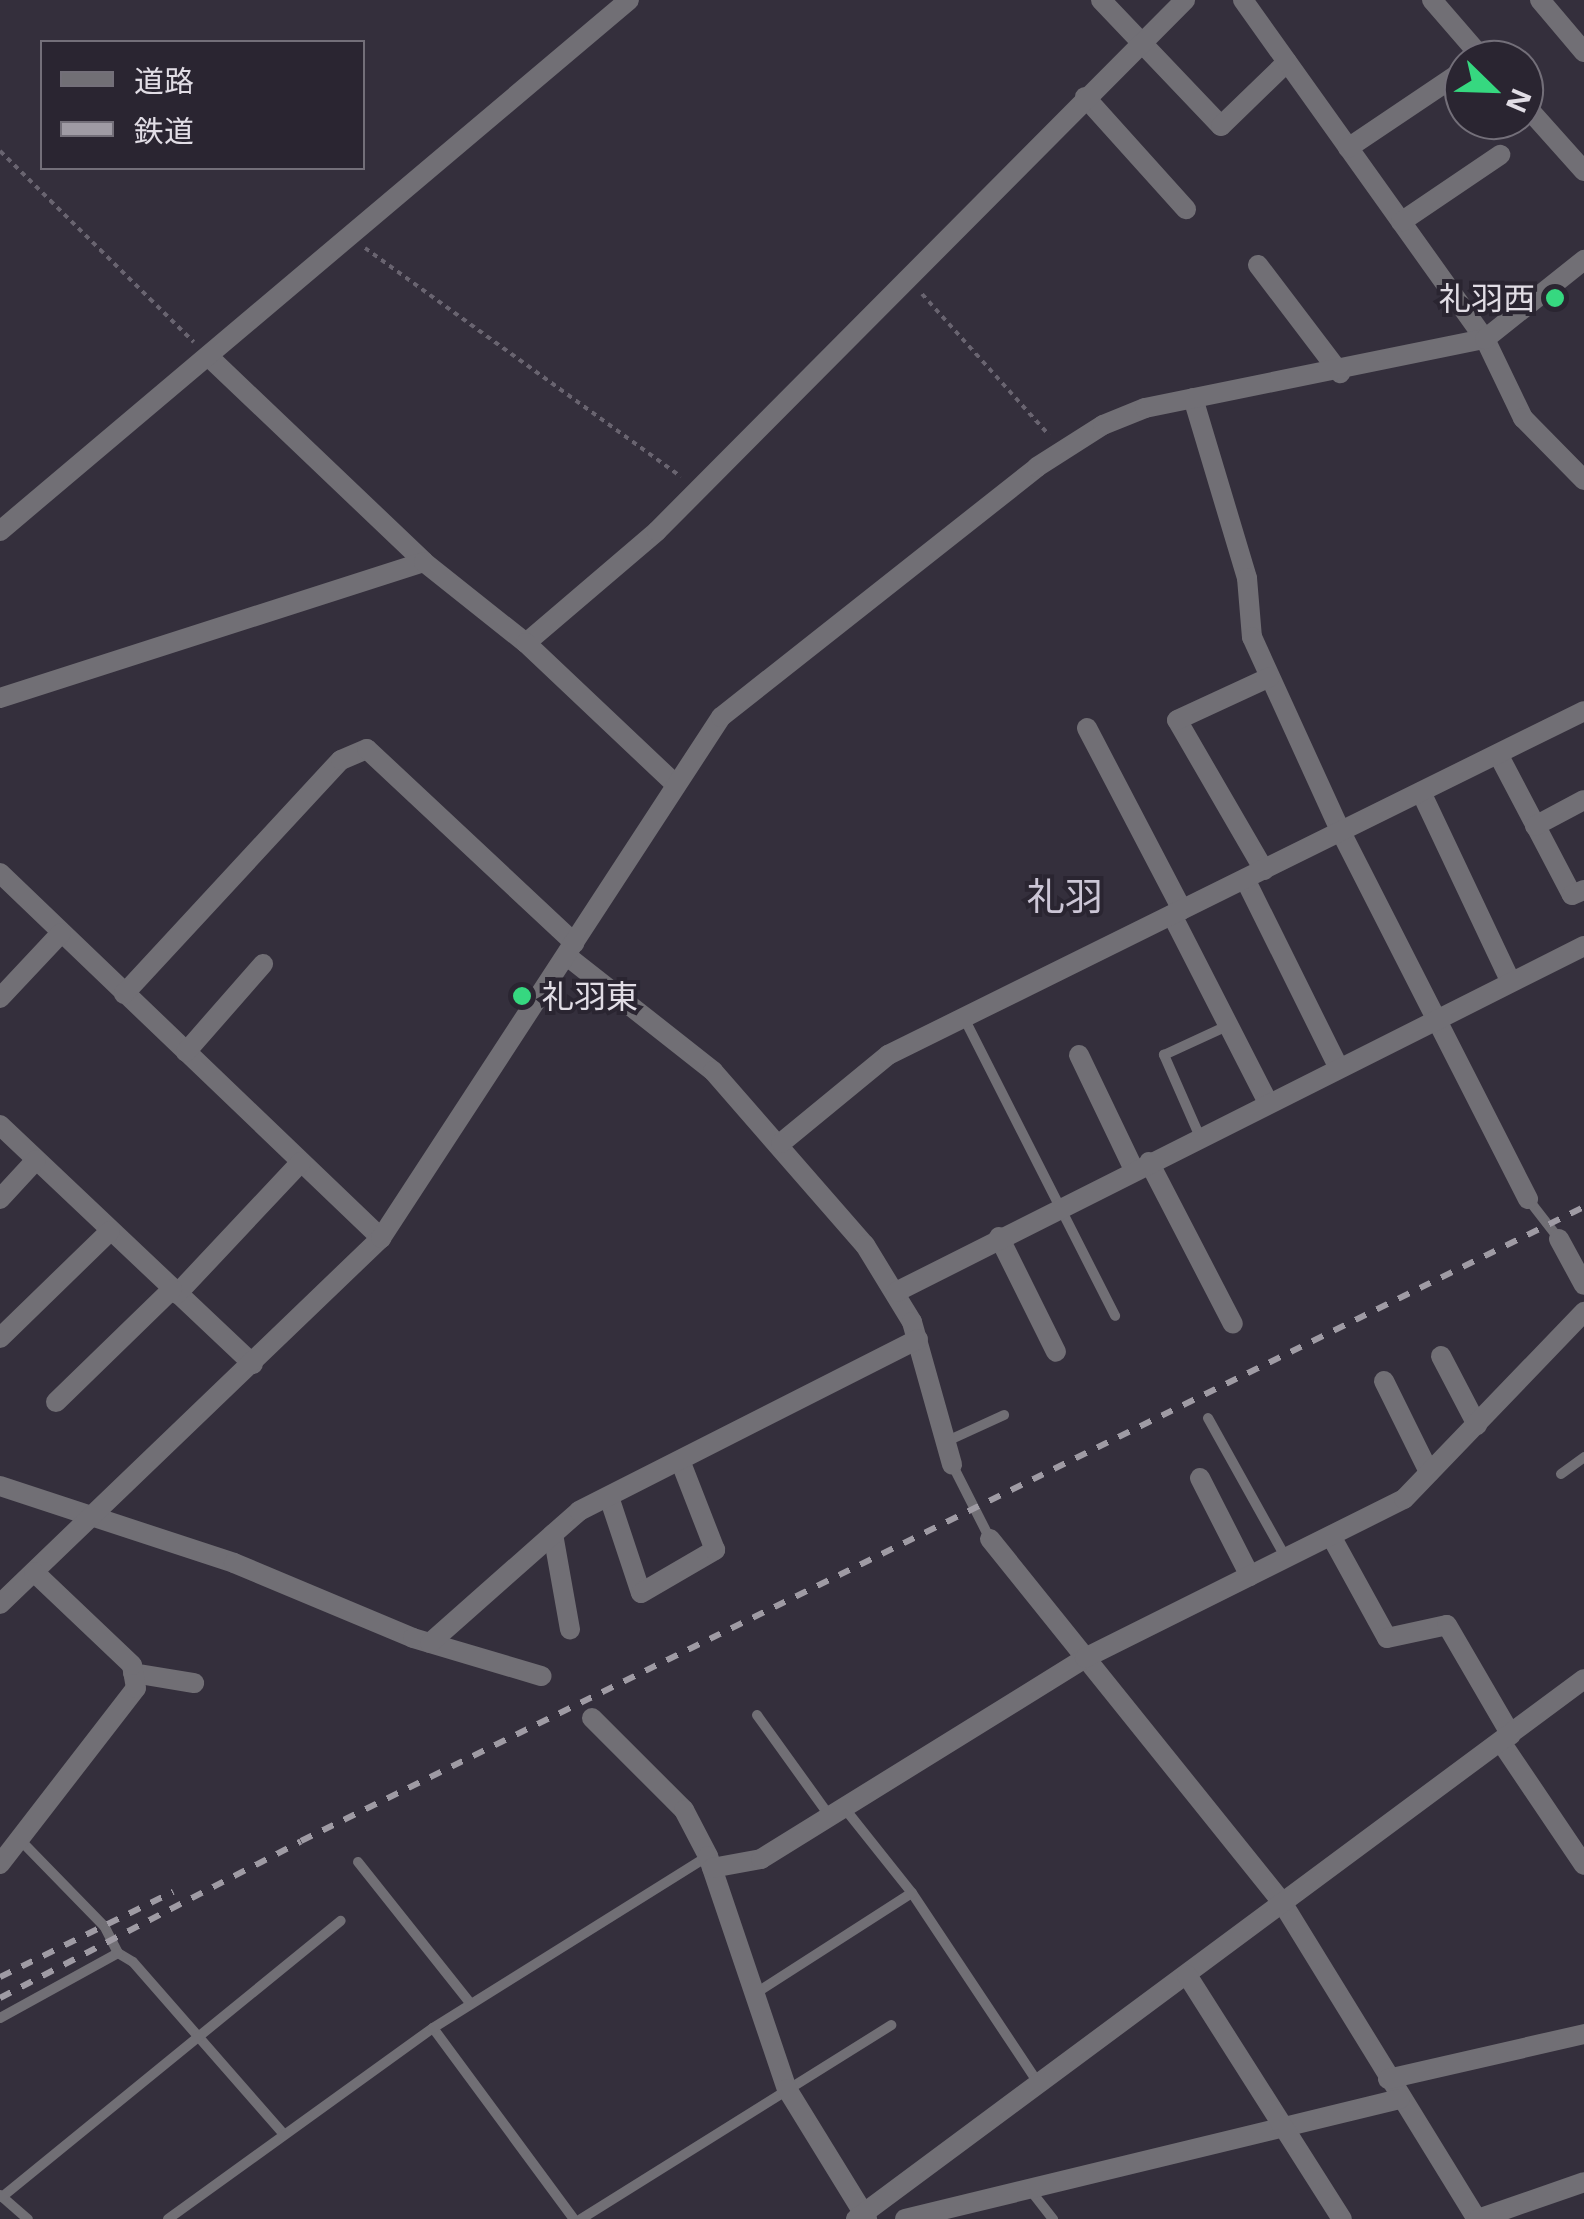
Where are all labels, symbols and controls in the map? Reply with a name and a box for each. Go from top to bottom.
legend [40,40,365,170]
north arrow [1444,40,1544,140]
text: 道路 [134,60,194,101]
text: N [1498,83,1542,119]
text: 鉄道 [134,110,194,151]
place label: 礼羽西 [1439,279,1535,317]
marker: 礼羽西 [1544,287,1566,309]
district label: 礼羽 [1027,873,1103,919]
place label: 礼羽東 [542,977,638,1015]
marker: 礼羽東 [511,985,533,1007]

